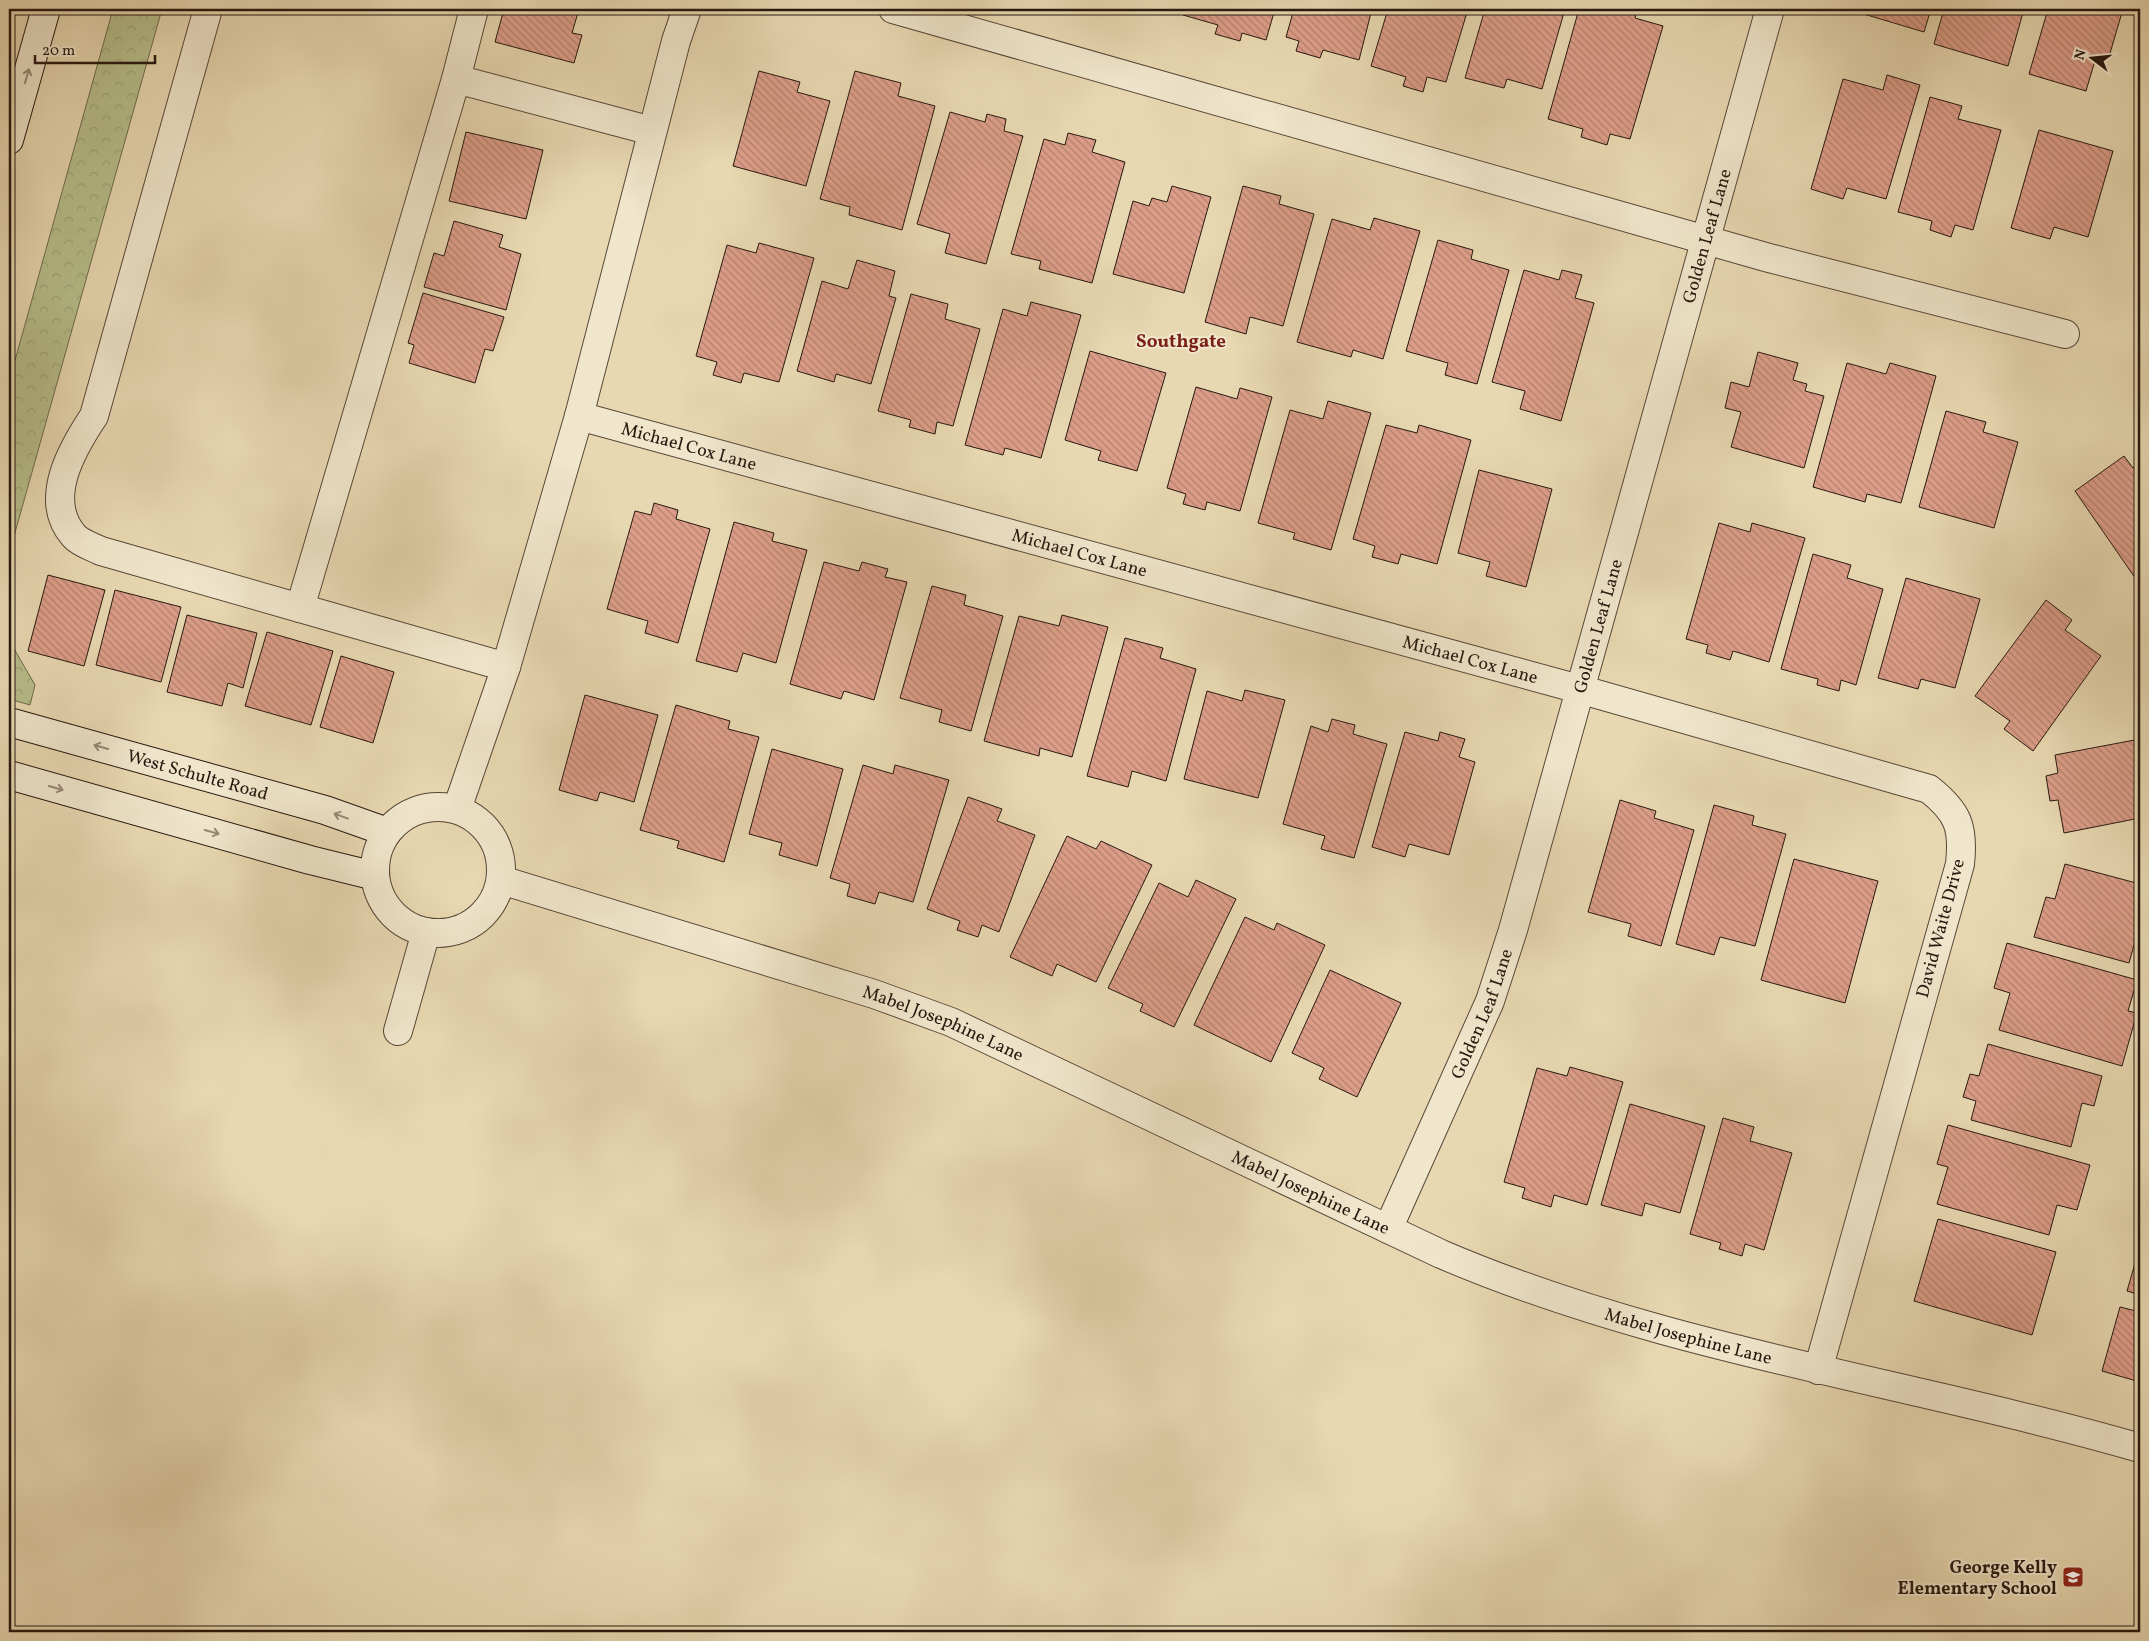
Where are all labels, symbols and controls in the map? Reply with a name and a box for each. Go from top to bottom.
scale bar [35,32,155,64]
north arrow [2066,32,2116,82]
text: 20 m [42,41,75,62]
text: N [2070,47,2091,62]
one-way arrow [22,69,32,85]
street label: Golden Leaf Lane [1677,166,1739,306]
district label: Southgate [1136,329,1226,355]
street label: Michael Cox Lane [618,417,759,478]
street label: Michael Cox Lane [1009,524,1150,585]
street label: Golden Leaf Lane [1569,556,1630,697]
street label: Michael Cox Lane [1399,630,1541,691]
one-way arrow [93,742,109,752]
street label: West Schulte Road [124,744,271,808]
one-way arrow [47,784,63,794]
one-way arrow [334,811,349,820]
one-way arrow [204,828,220,838]
street label: David Waite Drive [1911,856,1972,1001]
street label: Golden Leaf Lane [1446,946,1520,1083]
street label: Mabel Josephine Lane [859,980,1027,1069]
street label: Mabel Josephine Lane [1227,1145,1393,1242]
street label: Mabel Josephine Lane [1601,1303,1774,1372]
place label: George Kelly Elementary School [1898,1556,2057,1602]
school or university icon: George Kelly Elementary School [2061,1565,2085,1589]

